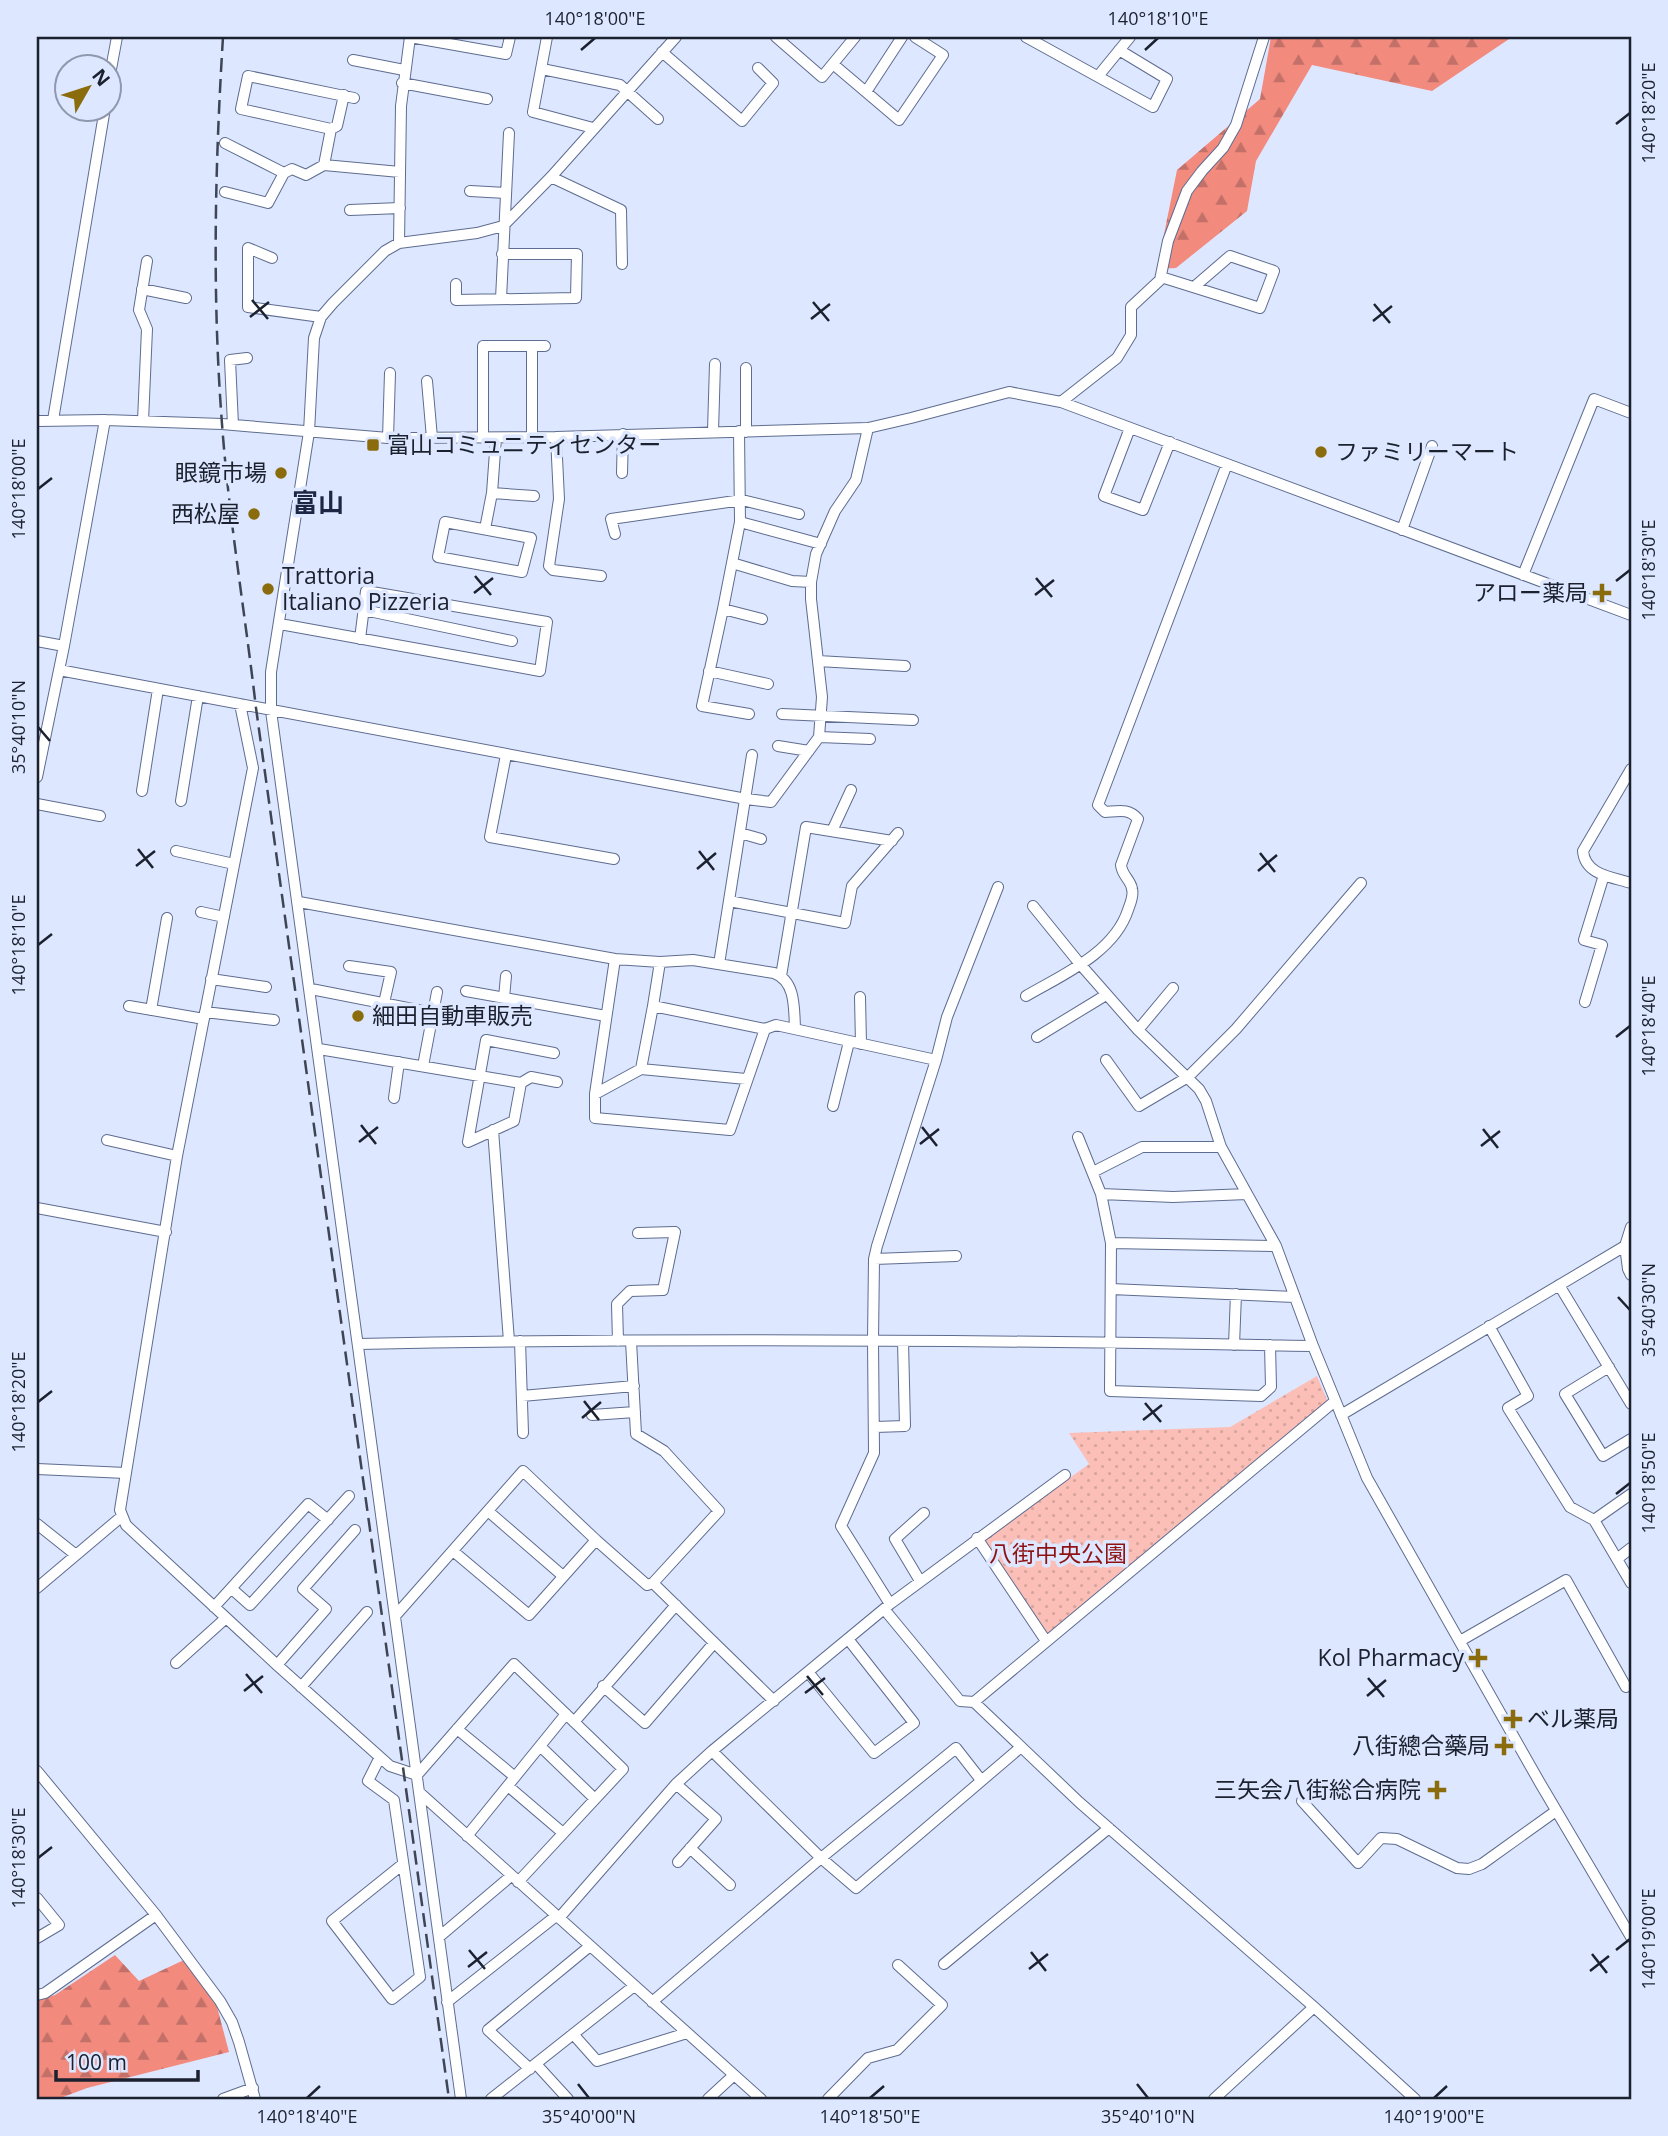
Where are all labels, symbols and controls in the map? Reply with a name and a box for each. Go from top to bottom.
text: 140°18'00"E [545,6,645,30]
text: 140°18'10"E [1108,6,1208,30]
north arrow [52,52,122,122]
text: N [86,63,116,91]
text: 140°18'20"E [1636,63,1660,163]
place label: 富山コミュニティセンター [387,428,662,460]
place label: ファミリーマート [1335,435,1519,467]
marker: 富山コミュニティセンター [365,437,381,453]
text: 140°18'00"E [6,439,30,539]
marker: ファミリーマート [1313,444,1329,460]
place label: 眼鏡市場 [175,456,267,488]
marker: 眼鏡市場 [273,465,289,481]
district label: 富山 [292,484,344,520]
place label: 西松屋 [171,497,240,529]
marker: 西松屋 [246,506,262,522]
text: 140°18'30"E [1636,520,1660,620]
place label: Trattoria Italiano Pizzeria [282,559,450,617]
place label: アロー薬局 [1473,576,1588,608]
marker: Trattoria Italiano Pizzeria [260,581,276,597]
marker: アロー薬局 [1594,585,1610,601]
text: 35°40'10"N [6,680,30,774]
text: 140°18'10"E [6,895,30,995]
text: 140°18'40"E [1636,976,1660,1076]
place label: 細田自動車販売 [372,999,533,1031]
marker: 細田自動車販売 [350,1008,366,1024]
text: 35°40'30"N [1636,1263,1660,1357]
text: 140°18'20"E [6,1352,30,1452]
text: 140°18'50"E [1636,1433,1660,1533]
park label: 八街中央公園 [989,1537,1127,1569]
place label: Kol Pharmacy [1318,1641,1464,1673]
marker: Kol Pharmacy [1470,1650,1486,1666]
place label: ベル薬局 [1527,1702,1619,1734]
marker: ベル薬局 [1505,1711,1521,1727]
place label: 八街總合藥局 [1352,1729,1490,1761]
marker: 八街總合藥局 [1496,1738,1512,1754]
place label: 三矢会八街総合病院 [1214,1773,1421,1805]
marker: 三矢会八街総合病院 [1427,1780,1447,1800]
text: 140°18'30"E [6,1808,30,1908]
text: 140°19'00"E [1636,1889,1660,1989]
scale bar [56,2038,198,2082]
text: 100 m [66,2048,127,2076]
text: 140°18'40"E [257,2104,357,2128]
text: 35°40'00"N [542,2104,636,2128]
text: 140°18'50"E [820,2104,920,2128]
text: 35°40'10"N [1101,2104,1195,2128]
text: 140°19'00"E [1384,2104,1484,2128]

